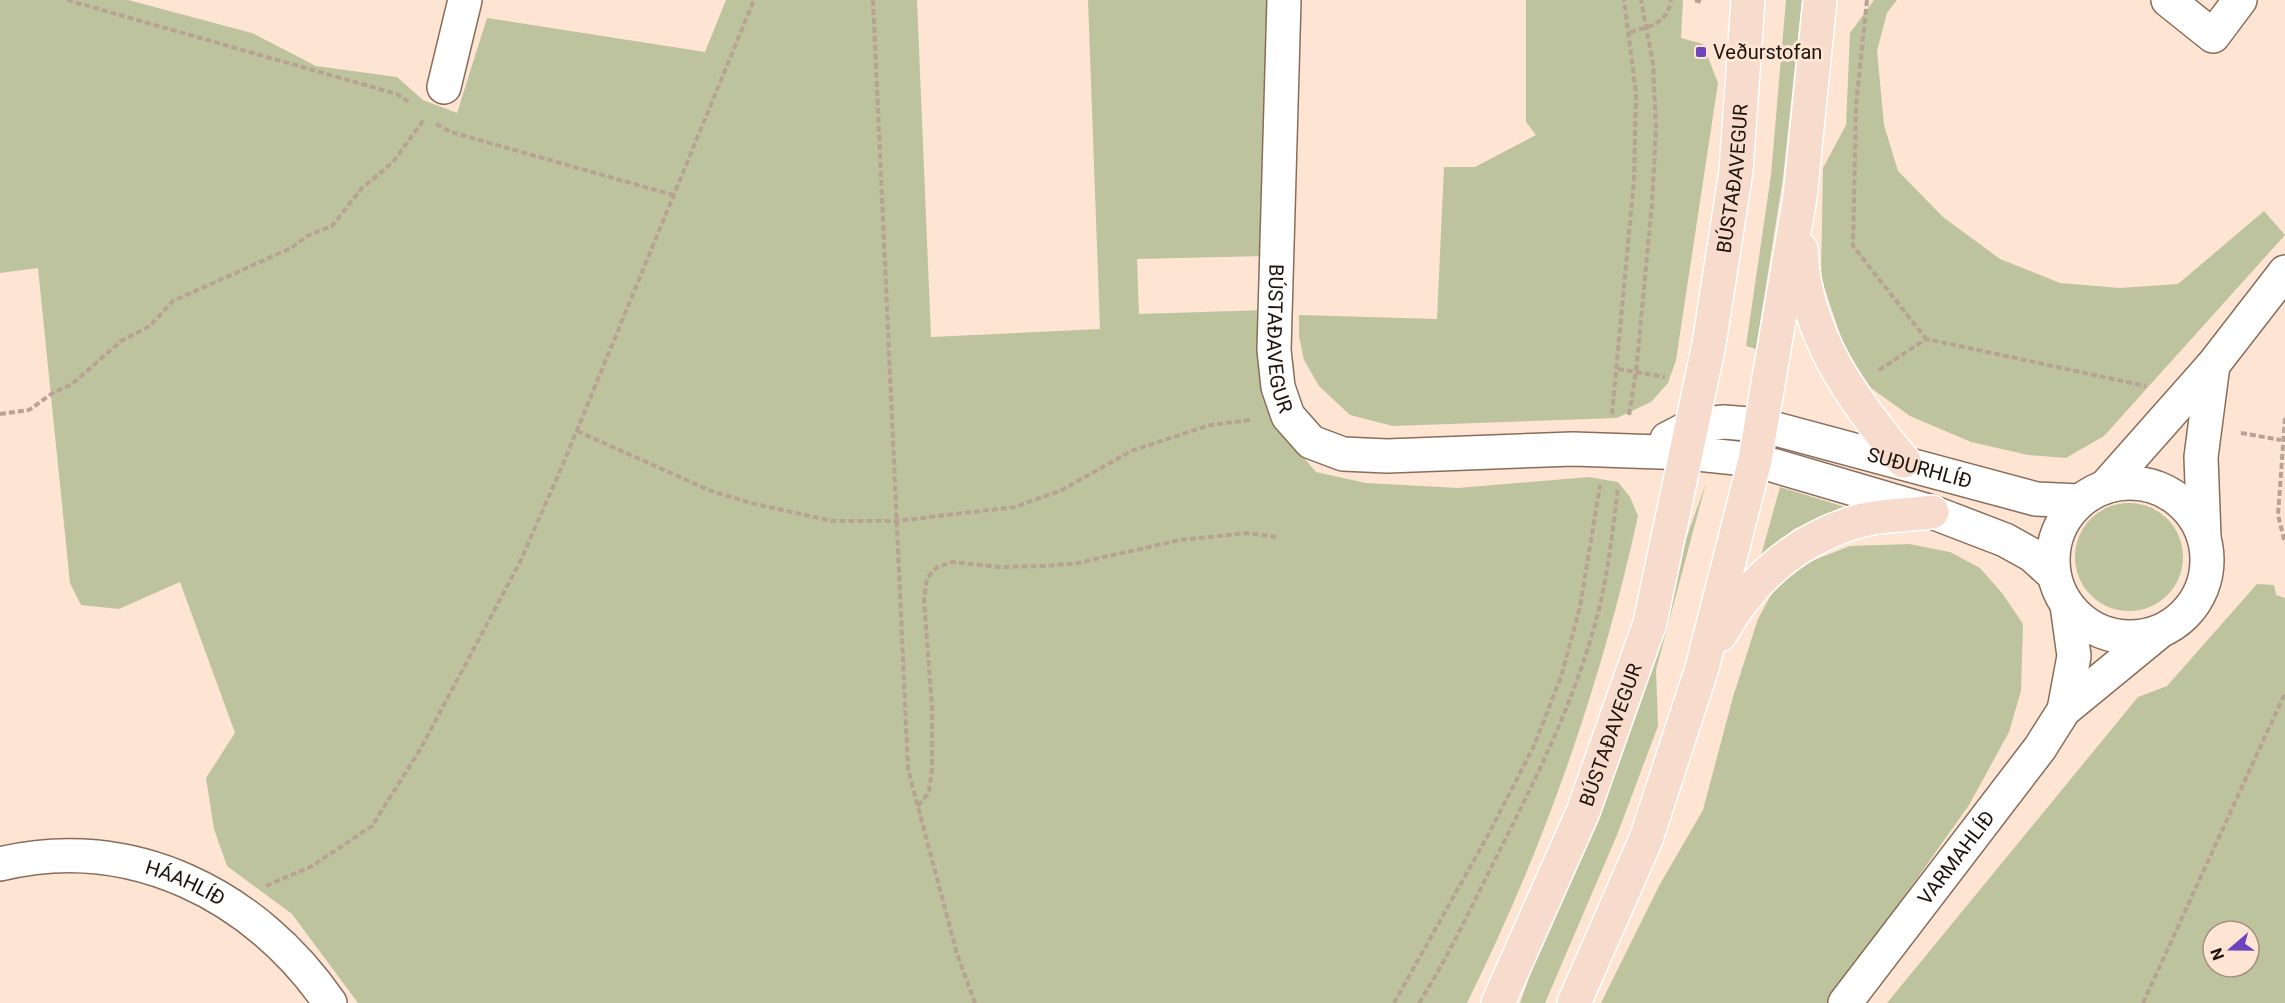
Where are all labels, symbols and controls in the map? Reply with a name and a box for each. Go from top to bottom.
place label: Veðurstofan [1713,40,1822,64]
marker: Veðurstofan [1694,45,1708,59]
street label: BÚSTAÐAVEGUR [1711,103,1753,255]
street label: BÚSTAÐAVEGUR [1262,264,1298,416]
street label: SUÐURHLÍÐ [1865,442,1975,493]
street label: BÚSTAÐAVEGUR [1574,660,1647,809]
street label: VARMAHLÍÐ [1913,806,2000,909]
street label: HÁAHLÍÐ [143,855,229,911]
north arrow [2201,919,2261,979]
text: N [2207,945,2228,963]

